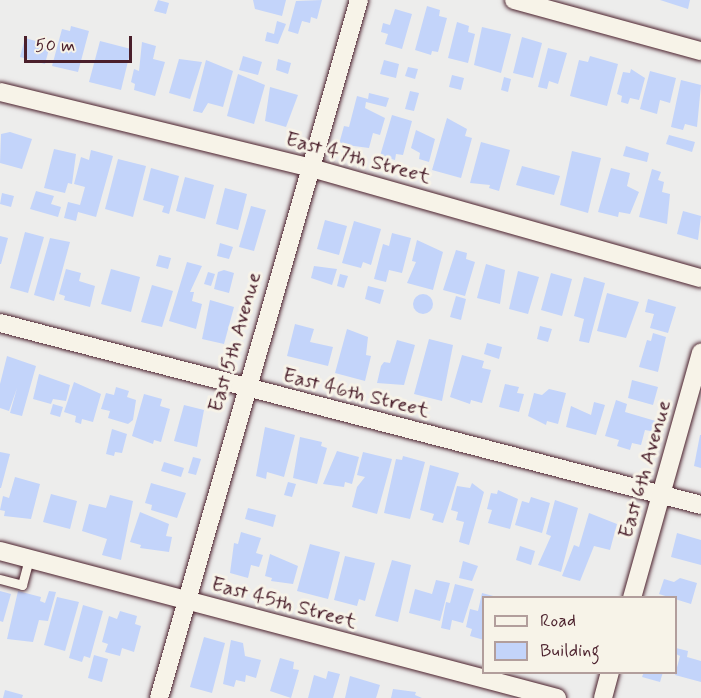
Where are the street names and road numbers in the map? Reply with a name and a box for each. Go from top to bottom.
street label: East 47th Street [283,127,433,189]
street label: East 5th Avenue [203,269,267,415]
street label: East 46th Street [280,363,432,423]
street label: East 6th Avenue [613,397,677,541]
street label: East 45th Street [208,571,360,635]

